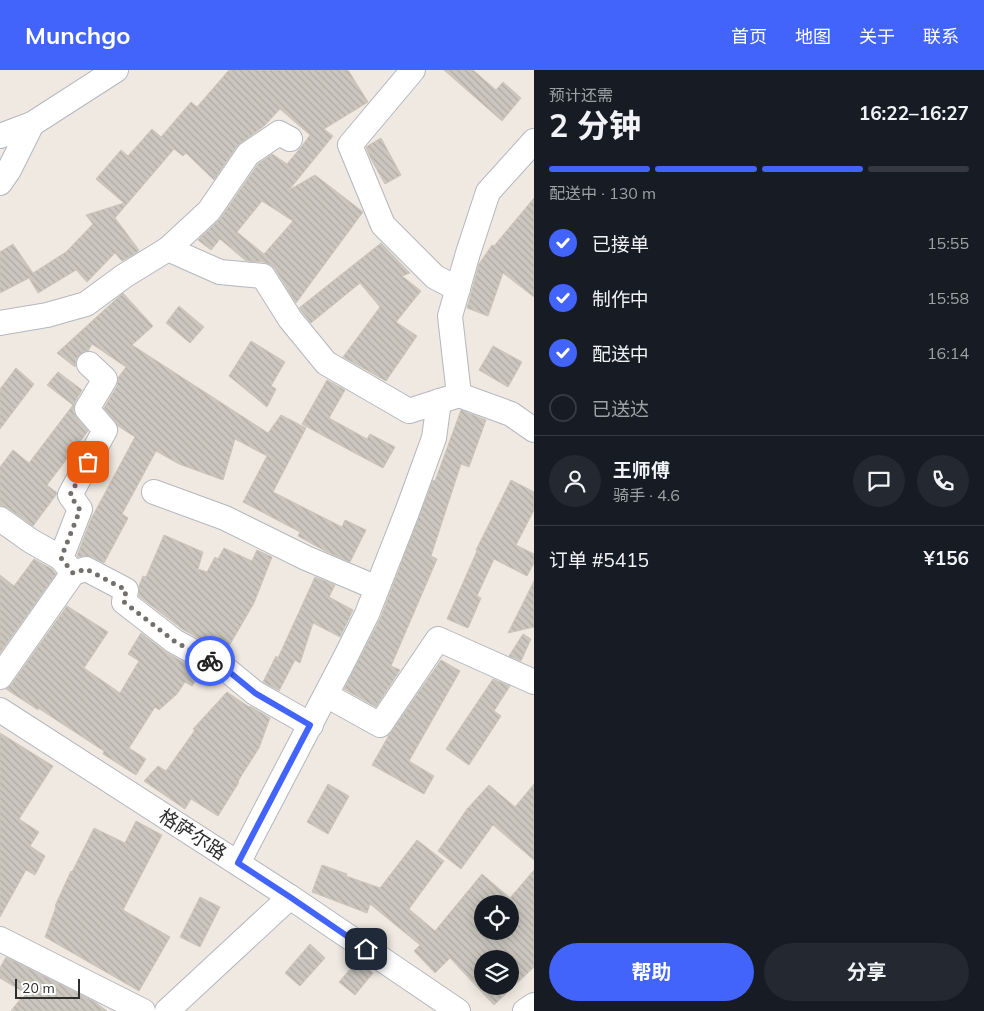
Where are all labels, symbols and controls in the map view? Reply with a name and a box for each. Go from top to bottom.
text: Munchgo [25,20,130,50]
text: 首页 [731,25,767,48]
text: 地图 [795,25,831,48]
text: 关于 [859,25,895,48]
text: 联系 [923,25,959,48]
text: 预计还需 [549,85,613,105]
text: 16:22–16:27 [859,101,969,125]
text: 2 分钟 [549,105,641,145]
text: 配送中 · 130 m [549,183,656,203]
icon: check [549,229,577,257]
text: 已接单 [592,232,649,256]
text: 15:55 [927,233,969,253]
icon: check [549,284,577,312]
text: 制作中 [592,287,649,311]
text: 15:58 [927,288,969,308]
icon: check [549,339,577,367]
text: 配送中 [592,342,649,366]
text: 16:14 [927,343,969,363]
text: 已送达 [592,397,649,421]
pin [67,441,109,483]
icon: bag [74,448,102,476]
button: person [549,455,601,507]
button: chat [853,455,905,507]
button: phone [917,455,969,507]
text: 王师傅 [613,458,670,482]
text: 骑手 · 4.6 [613,485,680,505]
text: ¥156 [923,546,969,570]
text: 订单 #5415 [549,548,649,572]
courier [185,636,235,686]
icon: bike [196,647,224,675]
street label: 格萨尔路 [155,803,231,865]
map controls [474,895,519,995]
button: locate [474,895,519,940]
pin [345,928,387,970]
icon: home [352,935,380,963]
button: 帮助 [549,943,754,1001]
button: 分享 [764,943,969,1001]
button: layers [474,950,519,995]
scale bar [15,976,80,999]
text: 20 m [22,979,55,997]

